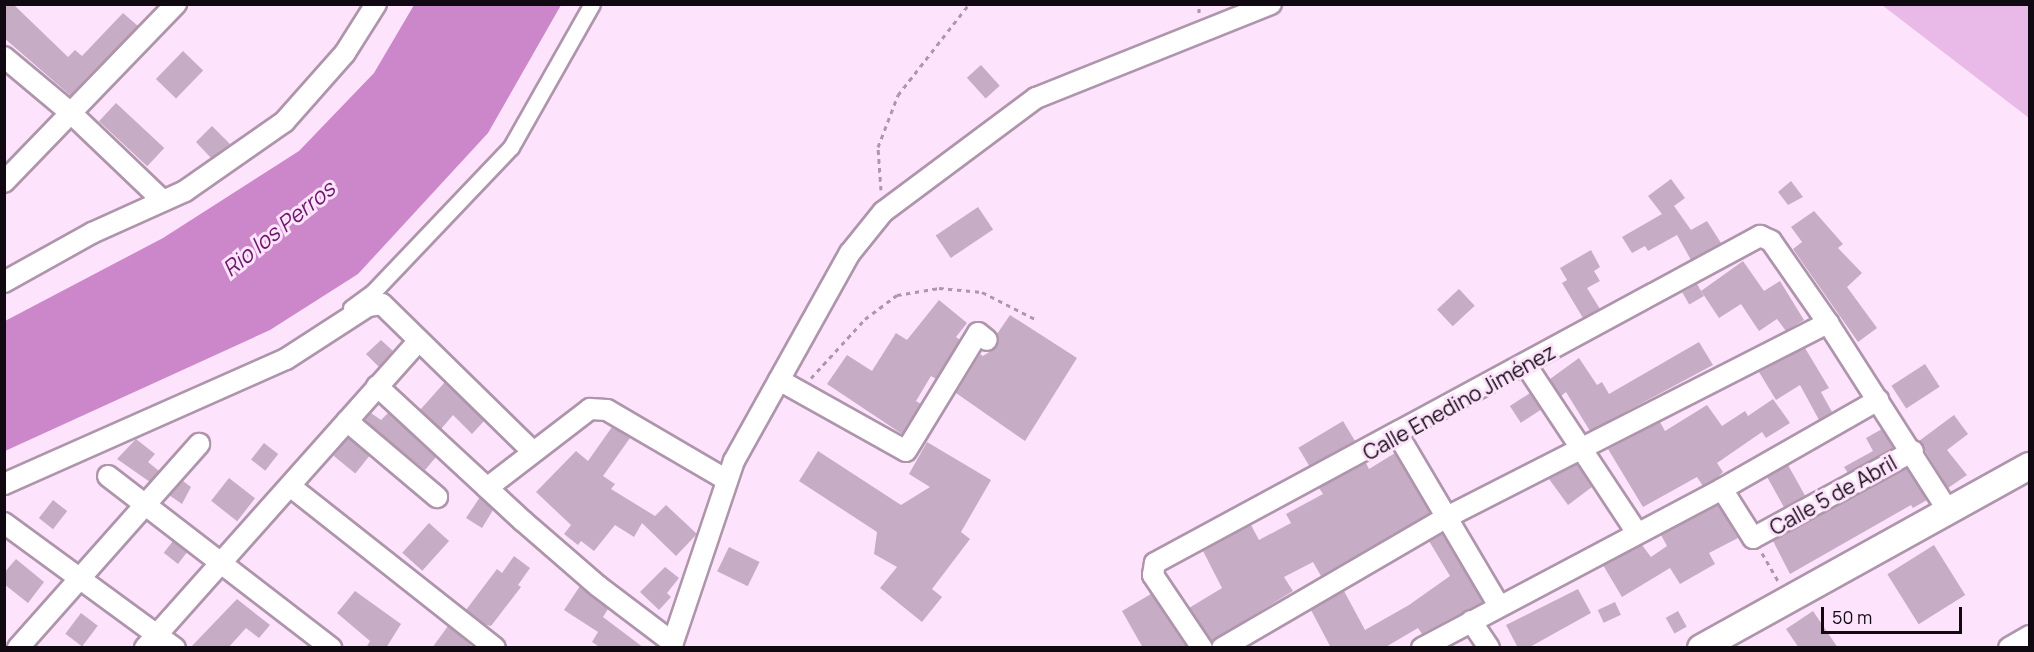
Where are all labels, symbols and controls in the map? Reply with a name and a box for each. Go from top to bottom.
water label: Rio los Perros [218,176,340,282]
street label: Calle Enedino Jiménez [1358,339,1560,465]
street label: Calle 5 de Abril [1765,450,1901,540]
scale bar [1824,595,1965,633]
text: 50 m [1832,605,1872,629]

